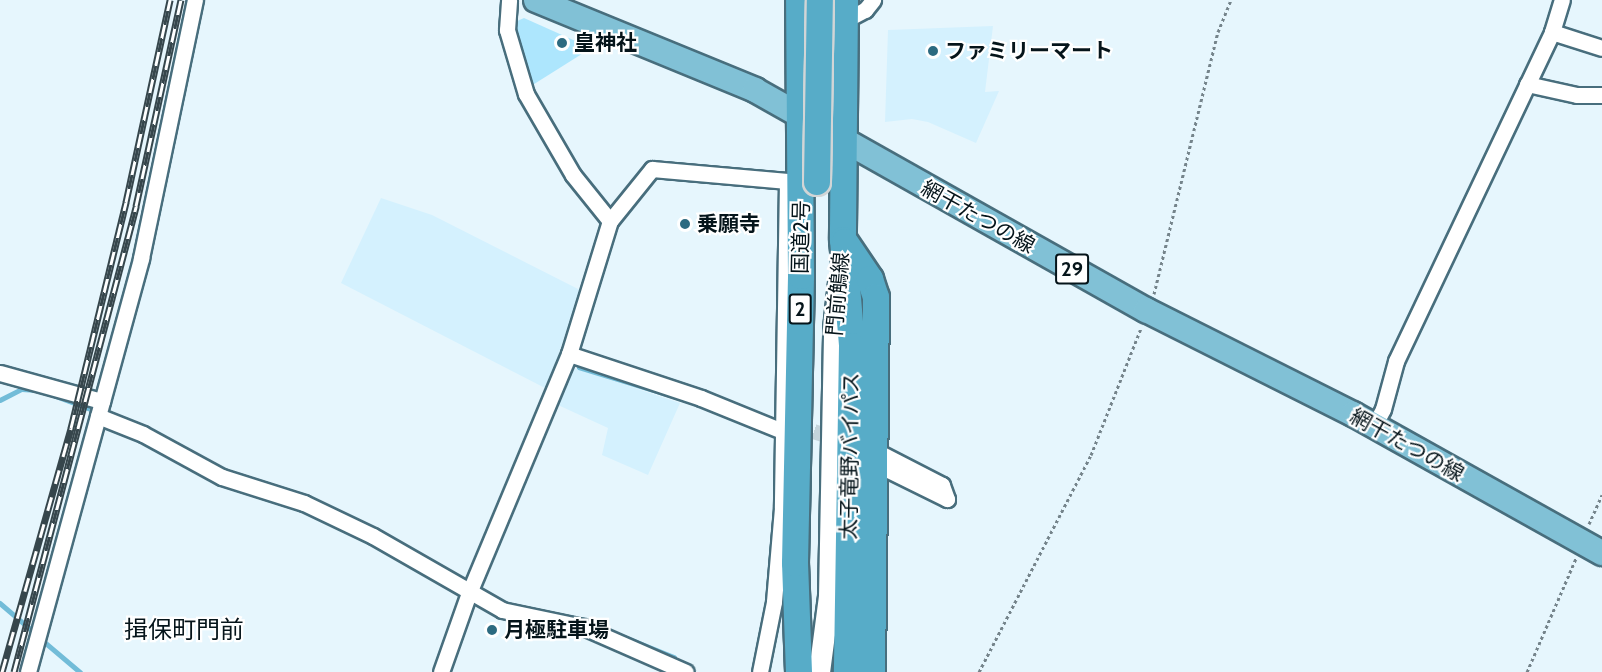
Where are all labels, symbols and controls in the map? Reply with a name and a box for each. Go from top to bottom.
place label: 皇神社 [574,30,637,56]
marker: 皇神社 [555,36,569,50]
place label: ファミリーマート [945,38,1113,64]
marker: ファミリーマート [926,44,940,58]
street label: 網干たつの線 [917,175,1039,259]
street label: 国道2号 [788,200,814,274]
place label: 乗願寺 [697,211,760,237]
marker: 乗願寺 [678,217,692,231]
street label: 門前鵤線 [822,251,854,337]
road number: 29 [1054,252,1090,286]
road number: 2 [788,292,812,326]
street label: 太子竜野バイパス [836,372,864,540]
street label: 網干たつの線 [1346,403,1468,487]
district label: 揖保町門前 [124,616,244,644]
place label: 月極駐車場 [504,617,609,643]
marker: 月極駐車場 [485,623,499,637]

